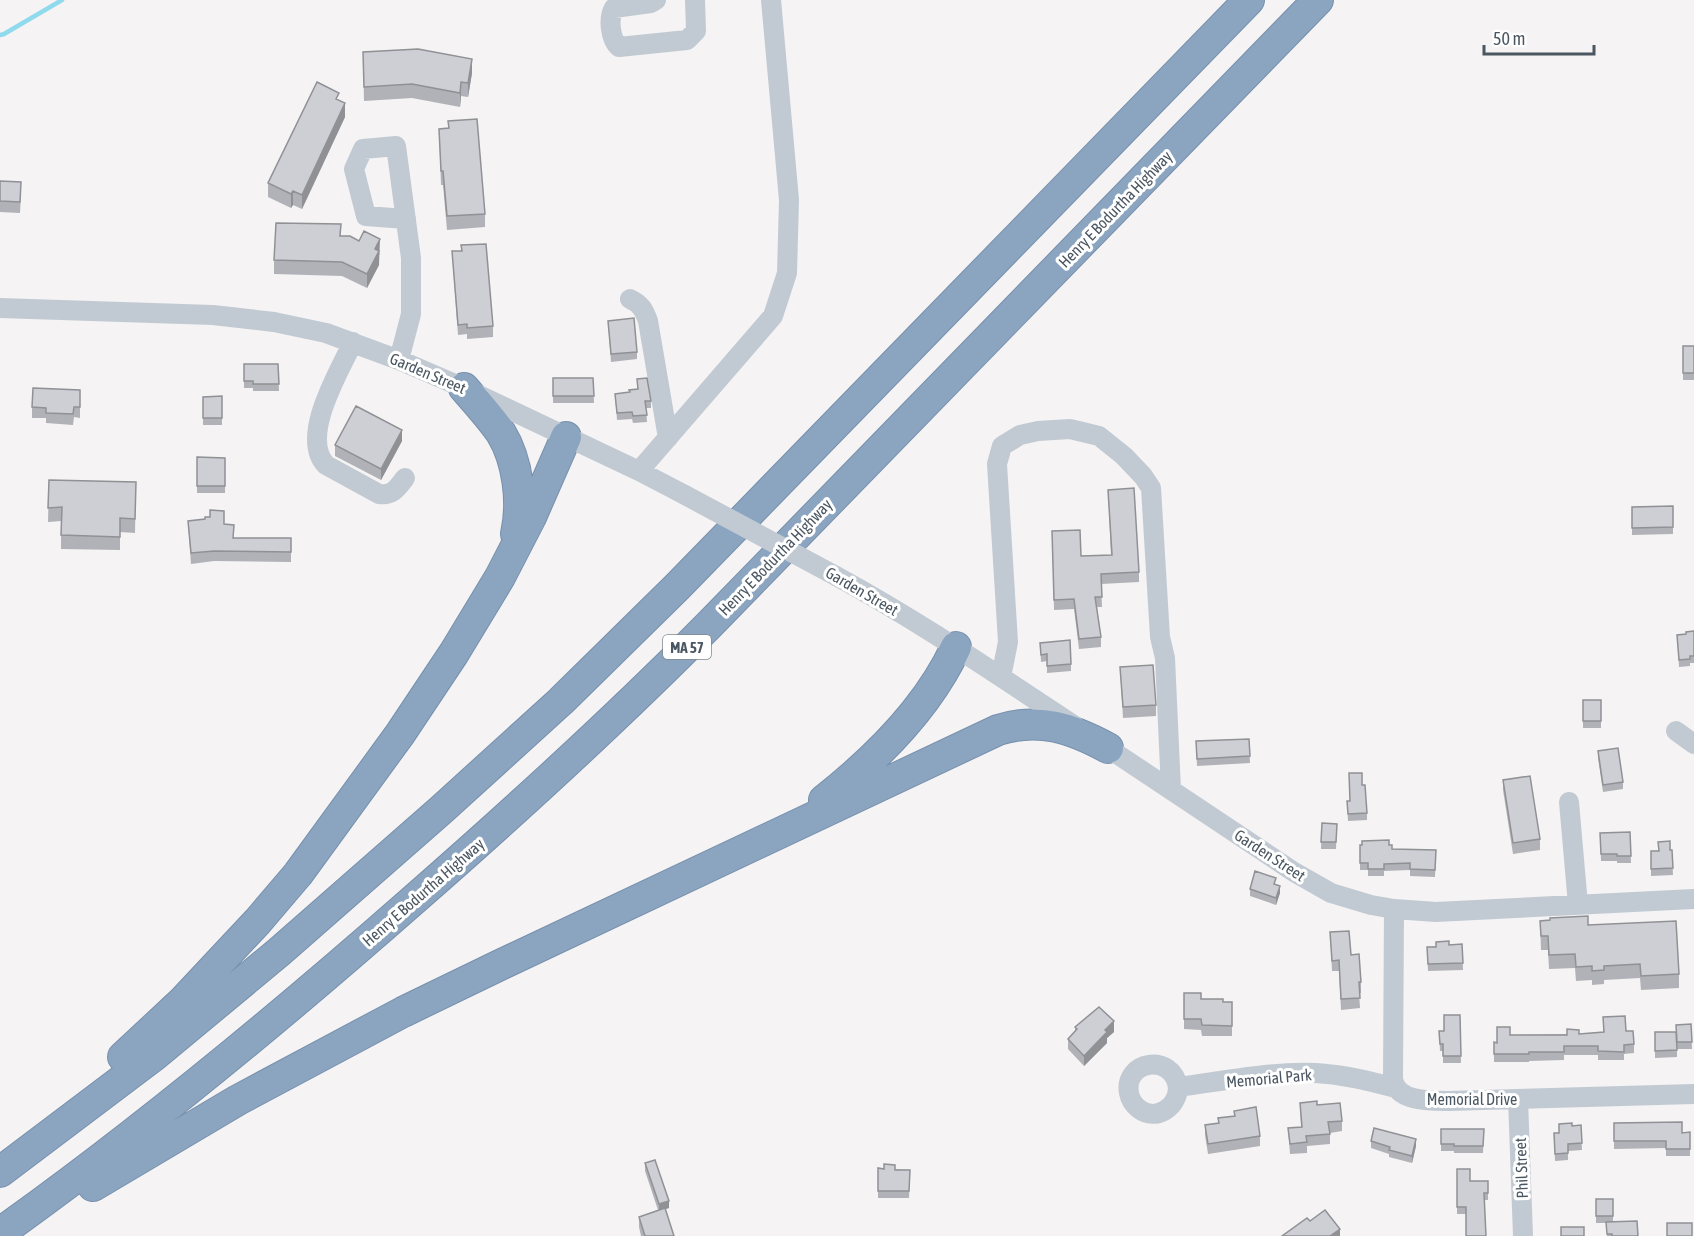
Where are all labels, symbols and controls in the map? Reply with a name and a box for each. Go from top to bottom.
scale bar [1484,18,1594,56]
text: 50 m [1493,28,1525,49]
street label: Henry E Bodurtha Highway [1055,147,1176,272]
street label: Garden Street [387,349,469,397]
street label: Henry E Bodurtha Highway [715,495,836,620]
street label: Garden Street [823,563,902,619]
road number: MA 57 [663,635,711,659]
street label: Garden Street [1231,826,1309,885]
street label: Henry E Bodurtha Highway [359,834,488,950]
street label: Memorial Park [1225,1065,1313,1091]
street label: Memorial Drive [1427,1090,1517,1108]
street label: Phil Street [1511,1137,1531,1199]

